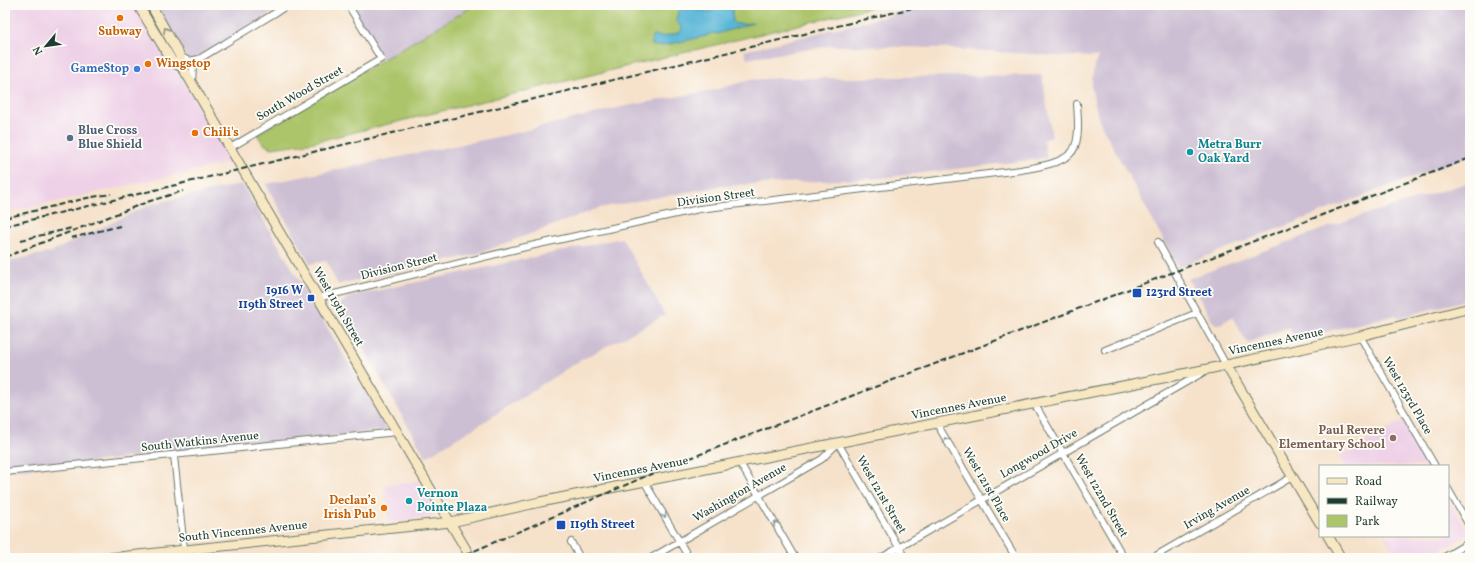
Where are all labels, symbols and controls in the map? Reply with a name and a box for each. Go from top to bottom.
marker: Subway [115,13,125,23]
place label: Subway [98,24,142,40]
north arrow [26,26,66,66]
one-way arrow [163,27,170,34]
text: N [30,43,47,57]
place label: Wingstop [156,56,211,72]
marker: Wingstop [143,59,153,69]
place label: GameStop [71,61,129,77]
street label: South Wood Street [254,63,346,125]
marker: GameStop [132,64,142,74]
place label: Blue Cross Blue Shield [78,123,143,153]
place label: Chili's [203,125,239,141]
marker: Chili's [190,128,200,138]
marker: Blue Cross Blue Shield [65,133,75,143]
place label: Metra Burr Oak Yard [1198,137,1262,167]
marker: Metra Burr Oak Yard [1185,147,1195,157]
street label: Division Street [676,185,756,211]
street label: Division Street [359,250,439,284]
street label: West 119th Street [309,264,367,350]
place label: 1916 W 119th Street [238,283,303,313]
place label: 123rd Street [1146,285,1213,301]
marker: 123rd Street [1131,287,1143,299]
marker: 1916 W 119th Street [306,293,316,303]
street label: Vincennes Avenue [1227,324,1325,360]
street label: West 123rd Place [1378,354,1436,438]
street label: Vincennes Avenue [910,390,1008,424]
place label: Paul Revere Elementary School [1279,423,1385,453]
street label: Longwood Drive [997,425,1081,483]
street label: South Watkins Avenue [140,428,260,456]
marker: Paul Revere Elementary School [1388,433,1398,443]
one-way arrow [944,437,951,444]
street label: West 121st Place [958,445,1014,525]
street label: West 122nd Street [1071,451,1131,541]
street label: Vincennes Avenue [592,453,690,487]
street label: West 121st Street [852,453,910,537]
street label: Washington Avenue [690,460,790,526]
legend [1319,465,1449,537]
text: Road [1355,474,1382,490]
street label: Irving Avenue [1181,482,1253,533]
place label: Vernon Pointe Plaza [417,486,488,516]
place label: Declan’s Irish Pub [324,493,376,523]
text: Railway [1355,494,1398,510]
marker: Vernon Pointe Plaza [404,496,414,506]
marker: Declan’s Irish Pub [379,503,389,513]
one-way arrow [659,511,666,518]
text: Park [1355,514,1380,530]
street label: South Vincennes Avenue [178,517,309,547]
place label: 119th Street [570,517,635,533]
marker: 119th Street [555,519,567,531]
one-way arrow [773,521,780,528]

